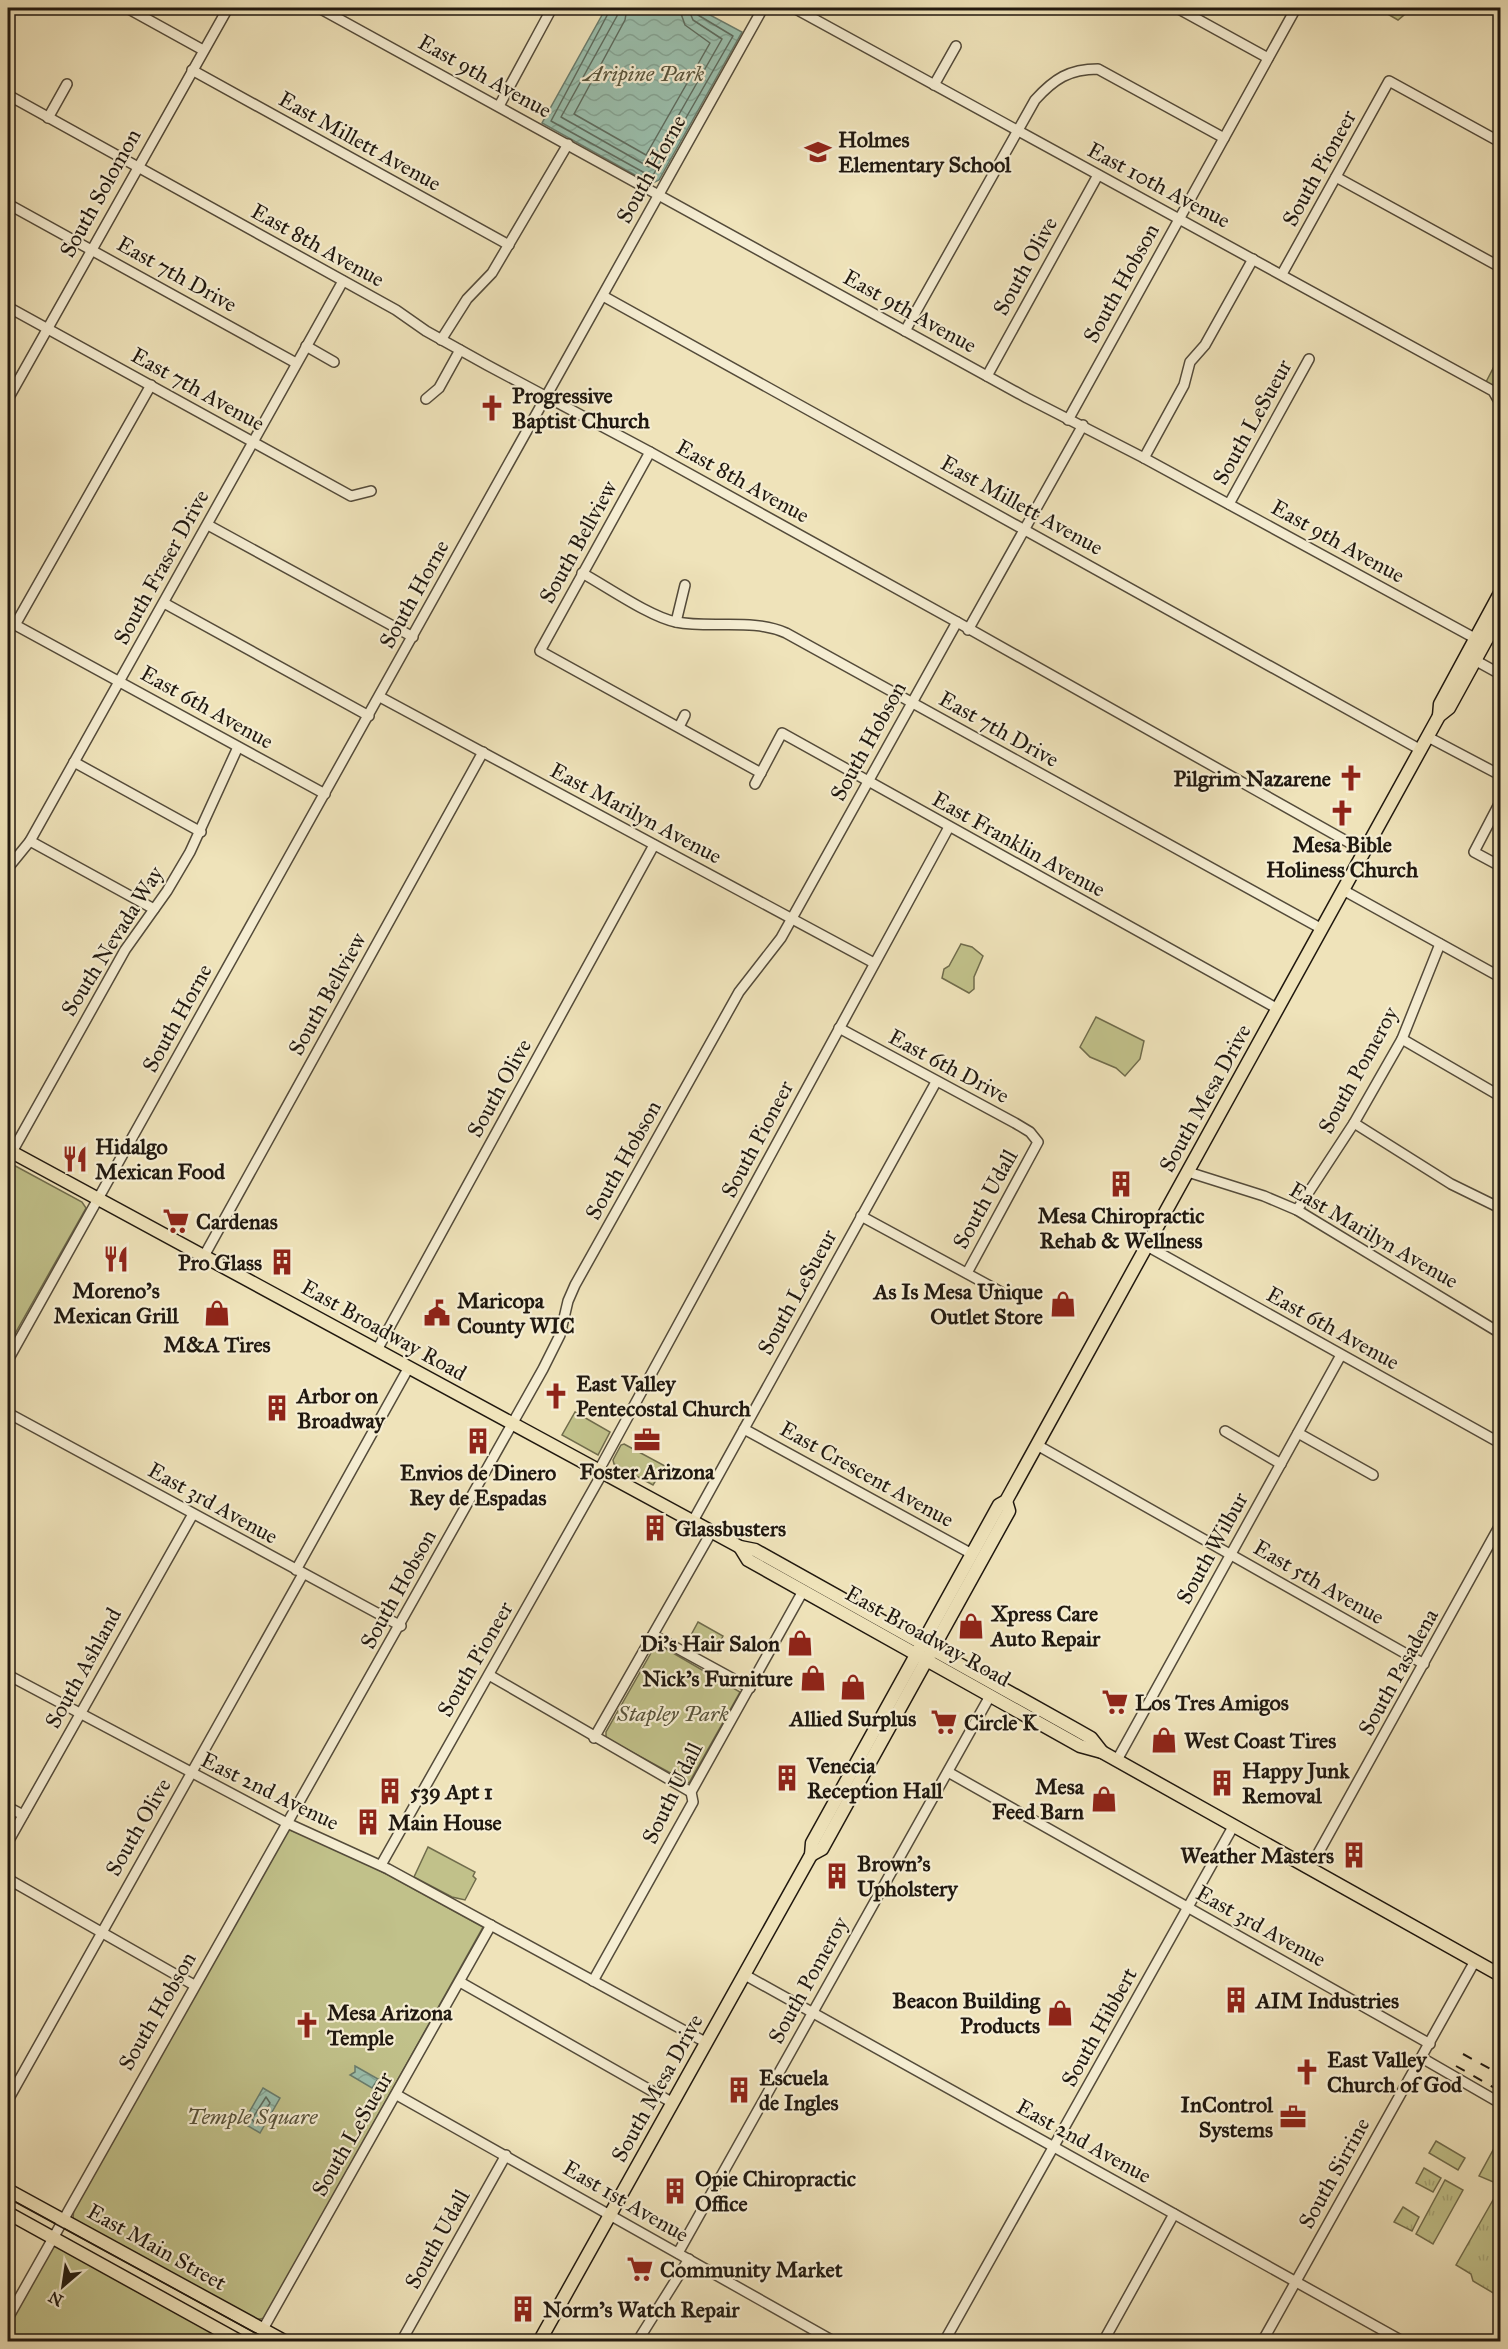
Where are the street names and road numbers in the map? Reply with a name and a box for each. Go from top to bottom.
street label: East 9th Avenue [414,28,556,124]
street label: East Millett Avenue [274,85,446,197]
street label: South Pioneer [1276,105,1362,231]
street label: South Horne [610,110,692,228]
street label: South Solomon [54,124,146,262]
street label: East 10th Avenue [1083,136,1235,234]
street label: East 8th Avenue [247,197,389,293]
street label: South Olive [987,212,1063,320]
street label: South Hobson [1077,219,1165,347]
street label: East 7th Drive [112,230,242,318]
street label: East 9th Avenue [839,263,981,359]
street label: East 7th Avenue [127,341,269,437]
street label: South LeSueur [1206,354,1298,489]
street label: East 8th Avenue [672,433,814,529]
street label: East Millett Avenue [936,449,1108,561]
street label: South Bellview [533,476,623,608]
street label: South Fraser Drive [107,485,215,649]
street label: East 9th Avenue [1267,493,1409,589]
street label: South Horne [373,535,455,653]
street label: East 6th Avenue [136,659,278,755]
street label: South Hobson [824,677,912,805]
street label: East 7th Drive [934,685,1064,773]
street label: East Marilyn Avenue [546,756,726,870]
street label: East Franklin Avenue [928,785,1110,903]
street label: South Nevada Way [55,860,169,1021]
street label: South Bellview [282,928,372,1060]
street label: South Horne [136,959,218,1077]
street label: South Pomeroy [1312,1001,1404,1138]
street label: South Mesa Drive [1153,1019,1257,1177]
street label: East 6th Drive [884,1023,1014,1109]
street label: South Olive [461,1034,537,1142]
street label: South Pioneer [715,1075,799,1202]
street label: South Hobson [579,1096,667,1224]
street label: South Udall [947,1145,1023,1253]
street label: East Marilyn Avenue [1285,1176,1463,1294]
street label: South LeSueur [751,1224,843,1359]
street label: East Broadway Road [297,1273,471,1387]
street label: East 6th Avenue [1262,1280,1404,1376]
street label: East Crescent Avenue [775,1415,959,1533]
street label: East 3rd Avenue [143,1456,283,1550]
street label: South Wilbur [1170,1487,1254,1609]
street label: South Hobson [354,1525,442,1653]
street label: East 5th Avenue [1249,1534,1389,1630]
street label: East Broadway Road [841,1579,1015,1693]
street label: South Pioneer [431,1596,519,1721]
street label: South Ashland [39,1603,127,1733]
street label: South Pasadena [1352,1603,1444,1740]
street label: South Udall [636,1738,708,1848]
street label: East 2nd Avenue [197,1746,343,1836]
street label: South Olive [99,1773,177,1881]
street label: East 3rd Avenue [1191,1879,1331,1973]
street label: South Pomeroy [762,1911,854,2048]
street label: South Hobson [112,1947,202,2075]
street label: South Hibbert [1055,1963,1143,2091]
street label: South Mesa Drive [605,2009,709,2167]
street label: South LeSueur [305,2066,399,2201]
street label: East 2nd Avenue [1012,2093,1156,2189]
street label: South Sirrine [1292,2113,1376,2233]
street label: East 1st Avenue [558,2154,694,2248]
street label: South Udall [399,2185,475,2293]
street label: East Main Street [83,2198,231,2296]

